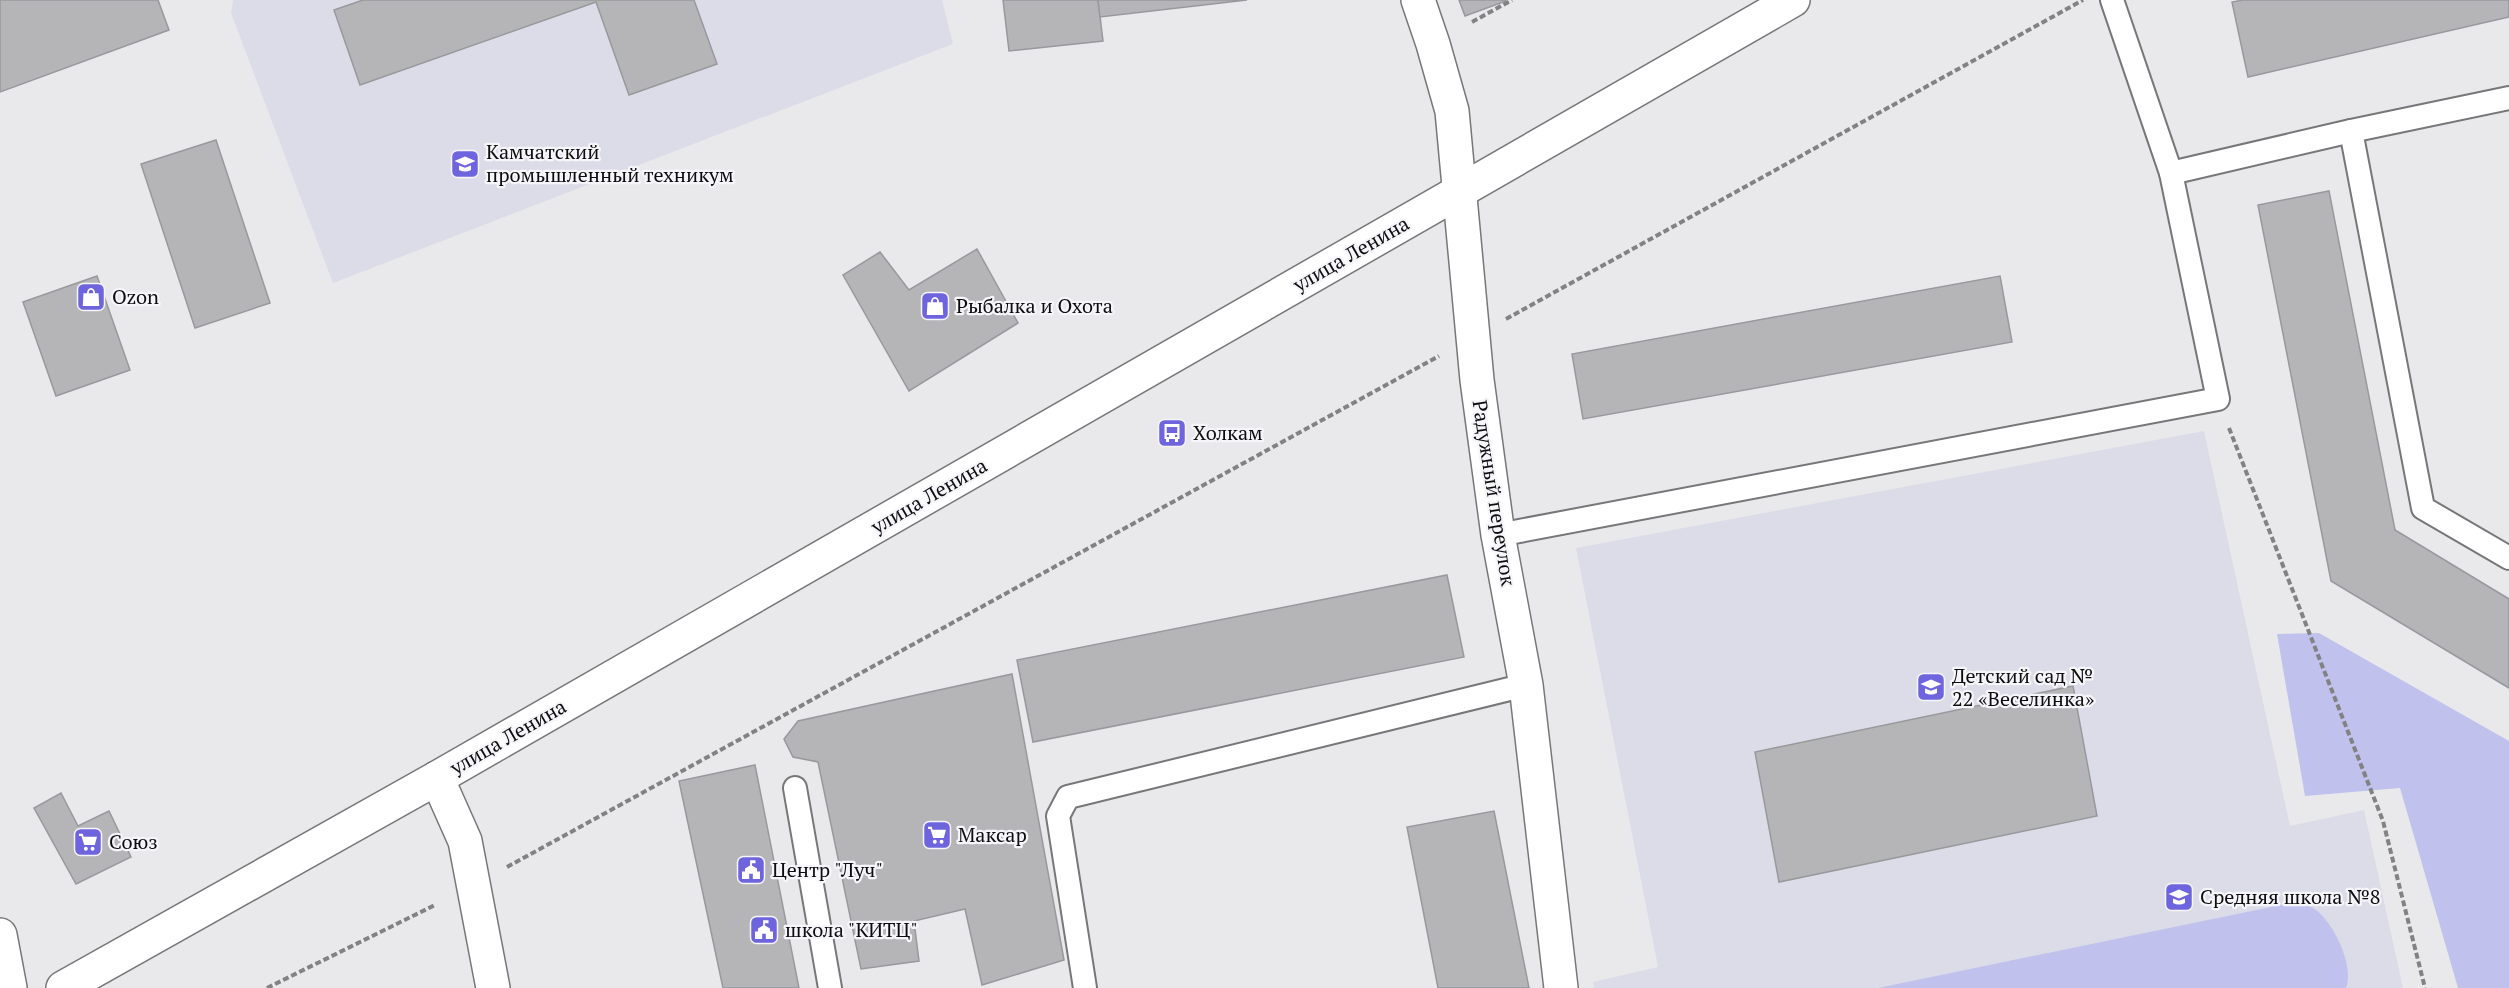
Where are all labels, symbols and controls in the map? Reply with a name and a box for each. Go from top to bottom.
place label: Камчатский промышленный техникум [486,138,734,188]
school or university icon: Камчатский промышленный техникум [449,148,481,180]
street label: улица Ленина [1287,209,1414,298]
shop icon: Ozon [75,281,107,313]
place label: Ozon [112,283,159,310]
shop icon: Рыбалка и Охота [919,290,951,322]
place label: Рыбалка и Охота [956,292,1113,319]
street label: Радужный переулок [1466,398,1523,588]
bus stop icon: Холкам [1156,417,1188,449]
place label: Холкам [1193,419,1263,446]
street label: улица Ленина [865,451,992,540]
place label: Детский сад № 22 «Веселинка» [1952,662,2094,712]
school or university icon: Детский сад № 22 «Веселинка» [1915,671,1947,703]
street label: улица Ленина [444,692,571,781]
supermarket icon: Максар [921,819,953,851]
place label: Максар [958,821,1027,848]
supermarket icon: Союз [72,826,104,858]
place label: Союз [109,828,158,855]
public building icon: Центр "Луч" [735,854,767,886]
place label: Центр "Луч" [772,856,883,883]
school or university icon: Средняя школа №8 [2163,881,2195,913]
place label: Средняя школа №8 [2200,883,2380,910]
public building icon: школа "КИТЦ" [748,914,780,946]
place label: школа "КИТЦ" [785,916,918,943]

